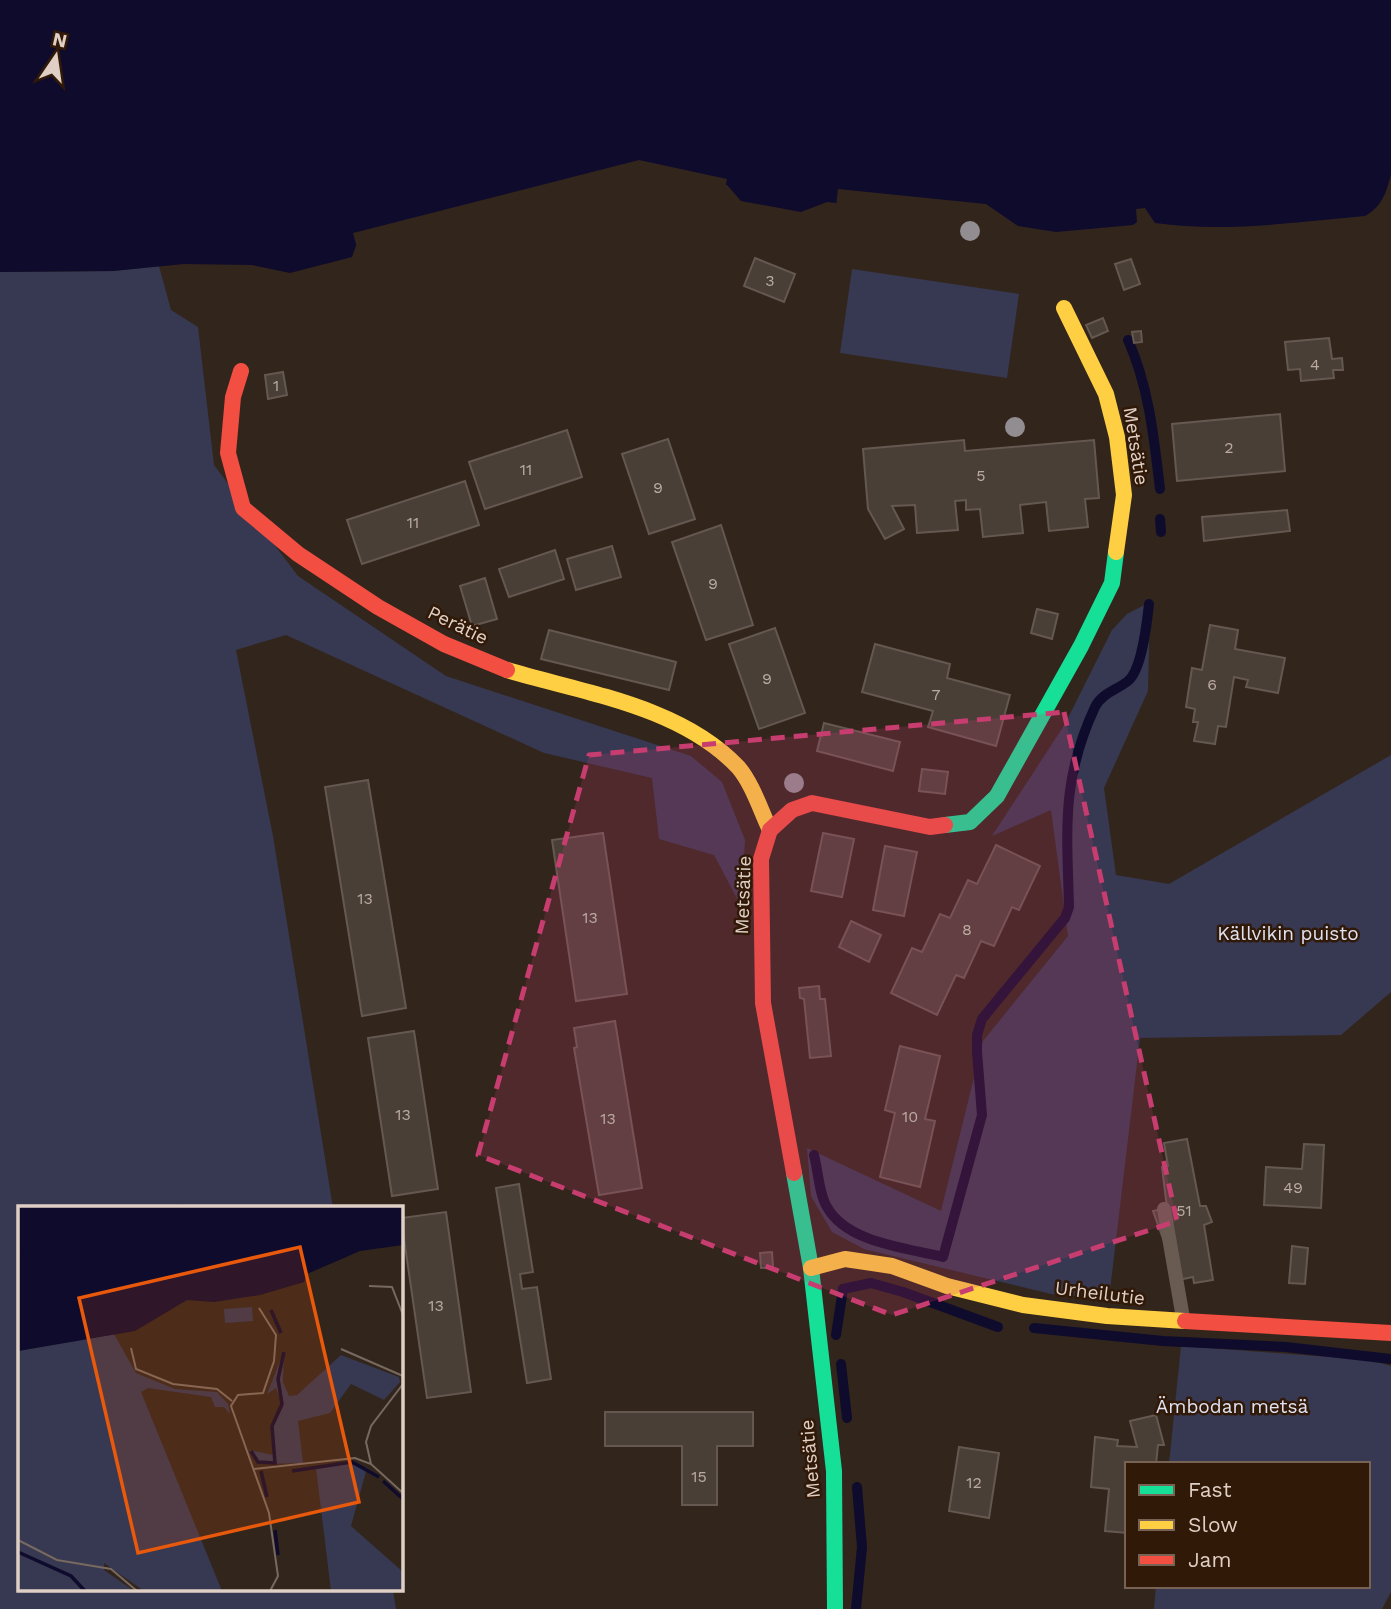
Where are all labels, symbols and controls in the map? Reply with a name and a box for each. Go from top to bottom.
north arrow [21,21,91,91]
text: N [50,27,69,53]
house number: 3 [765,271,775,290]
house number: 4 [1310,355,1320,374]
house number: 1 [273,376,279,395]
street label: Metsätie [1118,405,1154,487]
house number: 2 [1224,438,1234,457]
house number: 11 [520,460,532,479]
house number: 5 [976,466,986,485]
house number: 9 [653,478,663,497]
house number: 11 [407,513,419,532]
house number: 9 [708,574,718,593]
street label: Perätie [424,601,492,649]
house number: 9 [762,669,772,688]
house number: 6 [1207,675,1217,694]
house number: 7 [932,685,941,704]
street label: Metsätie [730,855,756,935]
house number: 13 [357,889,373,908]
house number: 13 [582,908,598,927]
house number: 8 [962,920,972,939]
park label: Källvikin puisto [1217,922,1359,945]
house number: 13 [395,1105,411,1124]
house number: 10 [902,1107,918,1126]
house number: 13 [600,1109,616,1128]
house number: 49 [1283,1178,1303,1197]
house number: 51 [1176,1201,1192,1220]
inset map [18,1206,402,1592]
street label: Urheilutie [1054,1276,1146,1310]
house number: 13 [428,1296,444,1315]
park label: Ämbodan metsä [1156,1395,1308,1418]
street label: Metsätie [795,1419,825,1499]
legend [1125,1462,1370,1588]
house number: 15 [691,1467,707,1486]
house number: 12 [966,1473,982,1492]
text: Fast [1188,1477,1232,1502]
text: Slow [1188,1512,1238,1537]
text: Jam [1188,1547,1231,1572]

